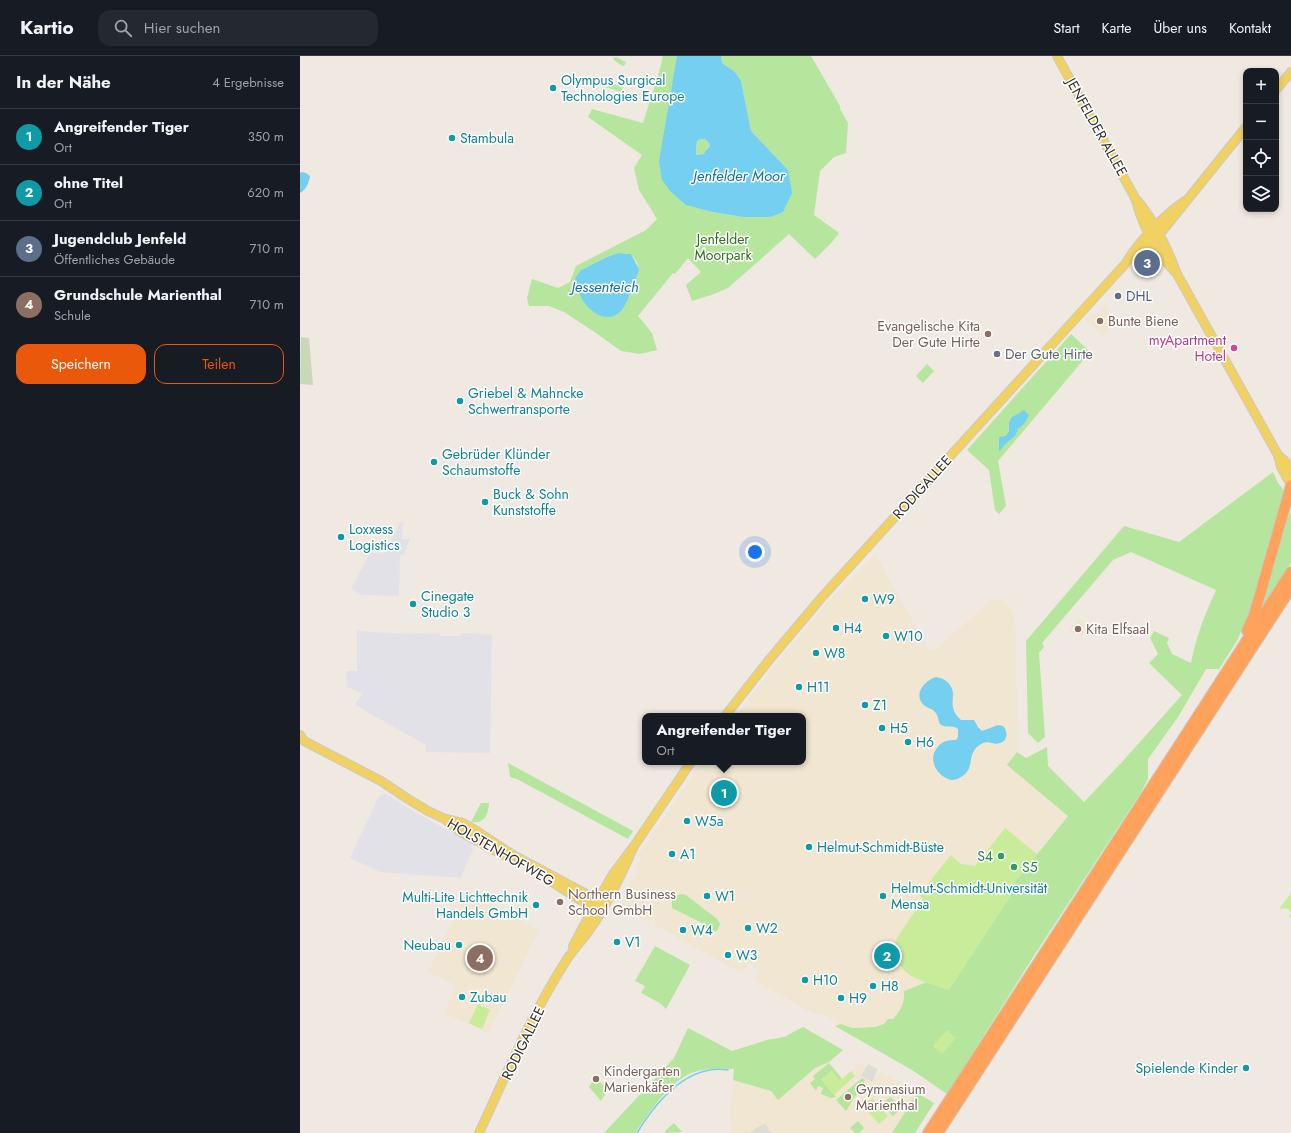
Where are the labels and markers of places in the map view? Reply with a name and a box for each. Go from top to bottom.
place label: Olympus Surgical Technologies Europe [561,70,684,106]
marker: Olympus Surgical Technologies Europe [548,83,558,93]
place label: Stambula [460,128,514,148]
marker: Stambula [447,133,457,143]
pin: 3 [1134,248,1160,278]
place label: DHL [1126,286,1153,306]
marker: DHL [1113,291,1123,301]
place label: Bunte Biene [1108,311,1179,331]
place label: Evangelische Kita Der Gute Hirte [877,316,980,352]
marker: Bunte Biene [1095,316,1105,326]
marker: Evangelische Kita Der Gute Hirte [983,329,993,339]
place label: myApartment Hotel [1149,330,1227,366]
marker: myApartment Hotel [1229,343,1239,353]
place label: Der Gute Hirte [1005,344,1093,364]
marker: Der Gute Hirte [992,349,1002,359]
place label: Griebel & Mahncke Schwertransporte [468,383,583,419]
marker: Griebel & Mahncke Schwertransporte [455,396,465,406]
place label: Gebrüder Klünder Schaumstoffe [442,444,550,480]
marker: Gebrüder Klünder Schaumstoffe [429,457,439,467]
place label: Buck & Sohn Kunststoffe [493,484,569,520]
marker: Buck & Sohn Kunststoffe [480,497,490,507]
place label: Loxxess Logistics [349,519,400,555]
marker: Loxxess Logistics [336,532,346,542]
place label: Cinegate Studio 3 [421,586,474,622]
place label: W9 [873,589,895,609]
marker: W9 [860,594,870,604]
marker: Cinegate Studio 3 [408,599,418,609]
place label: H4 [844,618,862,638]
place label: Kita Elfsaal [1086,619,1149,639]
marker: H4 [831,623,841,633]
marker: Kita Elfsaal [1073,624,1083,634]
place label: W10 [894,626,923,646]
marker: W10 [881,631,891,641]
place label: W8 [824,643,846,663]
marker: W8 [811,648,821,658]
place label: H11 [807,677,830,697]
marker: H11 [794,682,804,692]
place label: Z1 [873,695,887,715]
marker: Z1 [860,700,870,710]
place label: H5 [890,718,908,738]
marker: H5 [877,723,887,733]
place label: H6 [916,732,934,752]
marker: H6 [903,737,913,747]
pin: 1 [711,778,737,808]
place label: W5a [695,811,724,831]
marker: W5a [682,816,692,826]
place label: Helmut-Schmidt-Büste [817,837,944,857]
marker: Helmut-Schmidt-Büste [804,842,814,852]
place label: A1 [680,844,696,864]
place label: S4 [977,846,993,866]
marker: A1 [667,849,677,859]
marker: S4 [996,851,1006,861]
place label: S5 [1022,857,1038,877]
marker: S5 [1009,862,1019,872]
place label: Helmut-Schmidt-Universität Mensa [891,878,1048,914]
place label: Northern Business School GmbH [568,884,676,920]
place label: W1 [715,886,735,906]
place label: Multi-Lite Lichttechnik Handels GmbH [402,887,529,923]
marker: W1 [702,891,712,901]
marker: Helmut-Schmidt-Universität Mensa [878,891,888,901]
marker: Northern Business School GmbH [555,897,565,907]
marker: Multi-Lite Lichttechnik Handels GmbH [531,900,541,910]
place label: W2 [756,918,778,938]
place label: W4 [691,920,713,940]
marker: W2 [743,923,753,933]
marker: W4 [678,925,688,935]
place label: V1 [625,932,641,952]
place label: Neubau [404,935,451,955]
marker: V1 [612,937,622,947]
marker: Neubau [454,940,464,950]
pin: 2 [874,941,900,971]
pin: 4 [467,943,493,973]
place label: W3 [736,945,758,965]
marker: W3 [723,950,733,960]
place label: H10 [813,970,838,990]
marker: H10 [800,975,810,985]
place label: H8 [881,976,899,996]
marker: H8 [868,981,878,991]
place label: Zubau [470,987,507,1007]
place label: H9 [849,988,867,1008]
marker: Zubau [457,992,467,1002]
marker: H9 [836,993,846,1003]
place label: Spielende Kinder [1135,1058,1238,1078]
place label: Kindergarten Marienkäfer [604,1061,680,1097]
marker: Spielende Kinder [1241,1063,1251,1073]
marker: Kindergarten Marienkäfer [591,1074,601,1084]
place label: Gymnasium Marienthal [856,1079,926,1115]
marker: Gymnasium Marienthal [843,1092,853,1102]

